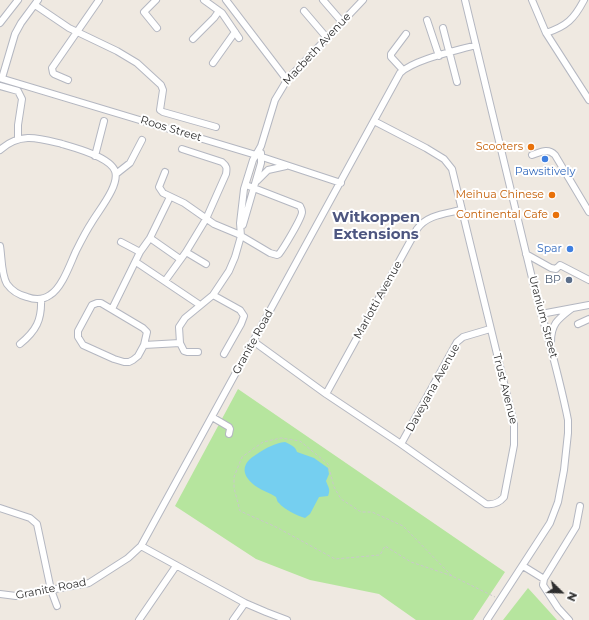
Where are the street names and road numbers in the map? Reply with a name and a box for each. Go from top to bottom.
street label: Macbeth Avenue [280,10,354,88]
street label: Roos Street [139,113,203,145]
street label: Marlotti Avenue [351,259,405,341]
street label: Uranium Street [526,274,560,360]
street label: Granite Road [230,307,276,377]
street label: Daveyana Avenue [403,342,463,434]
street label: Trust Avenue [490,352,520,426]
street label: Granite Road [14,576,88,602]

